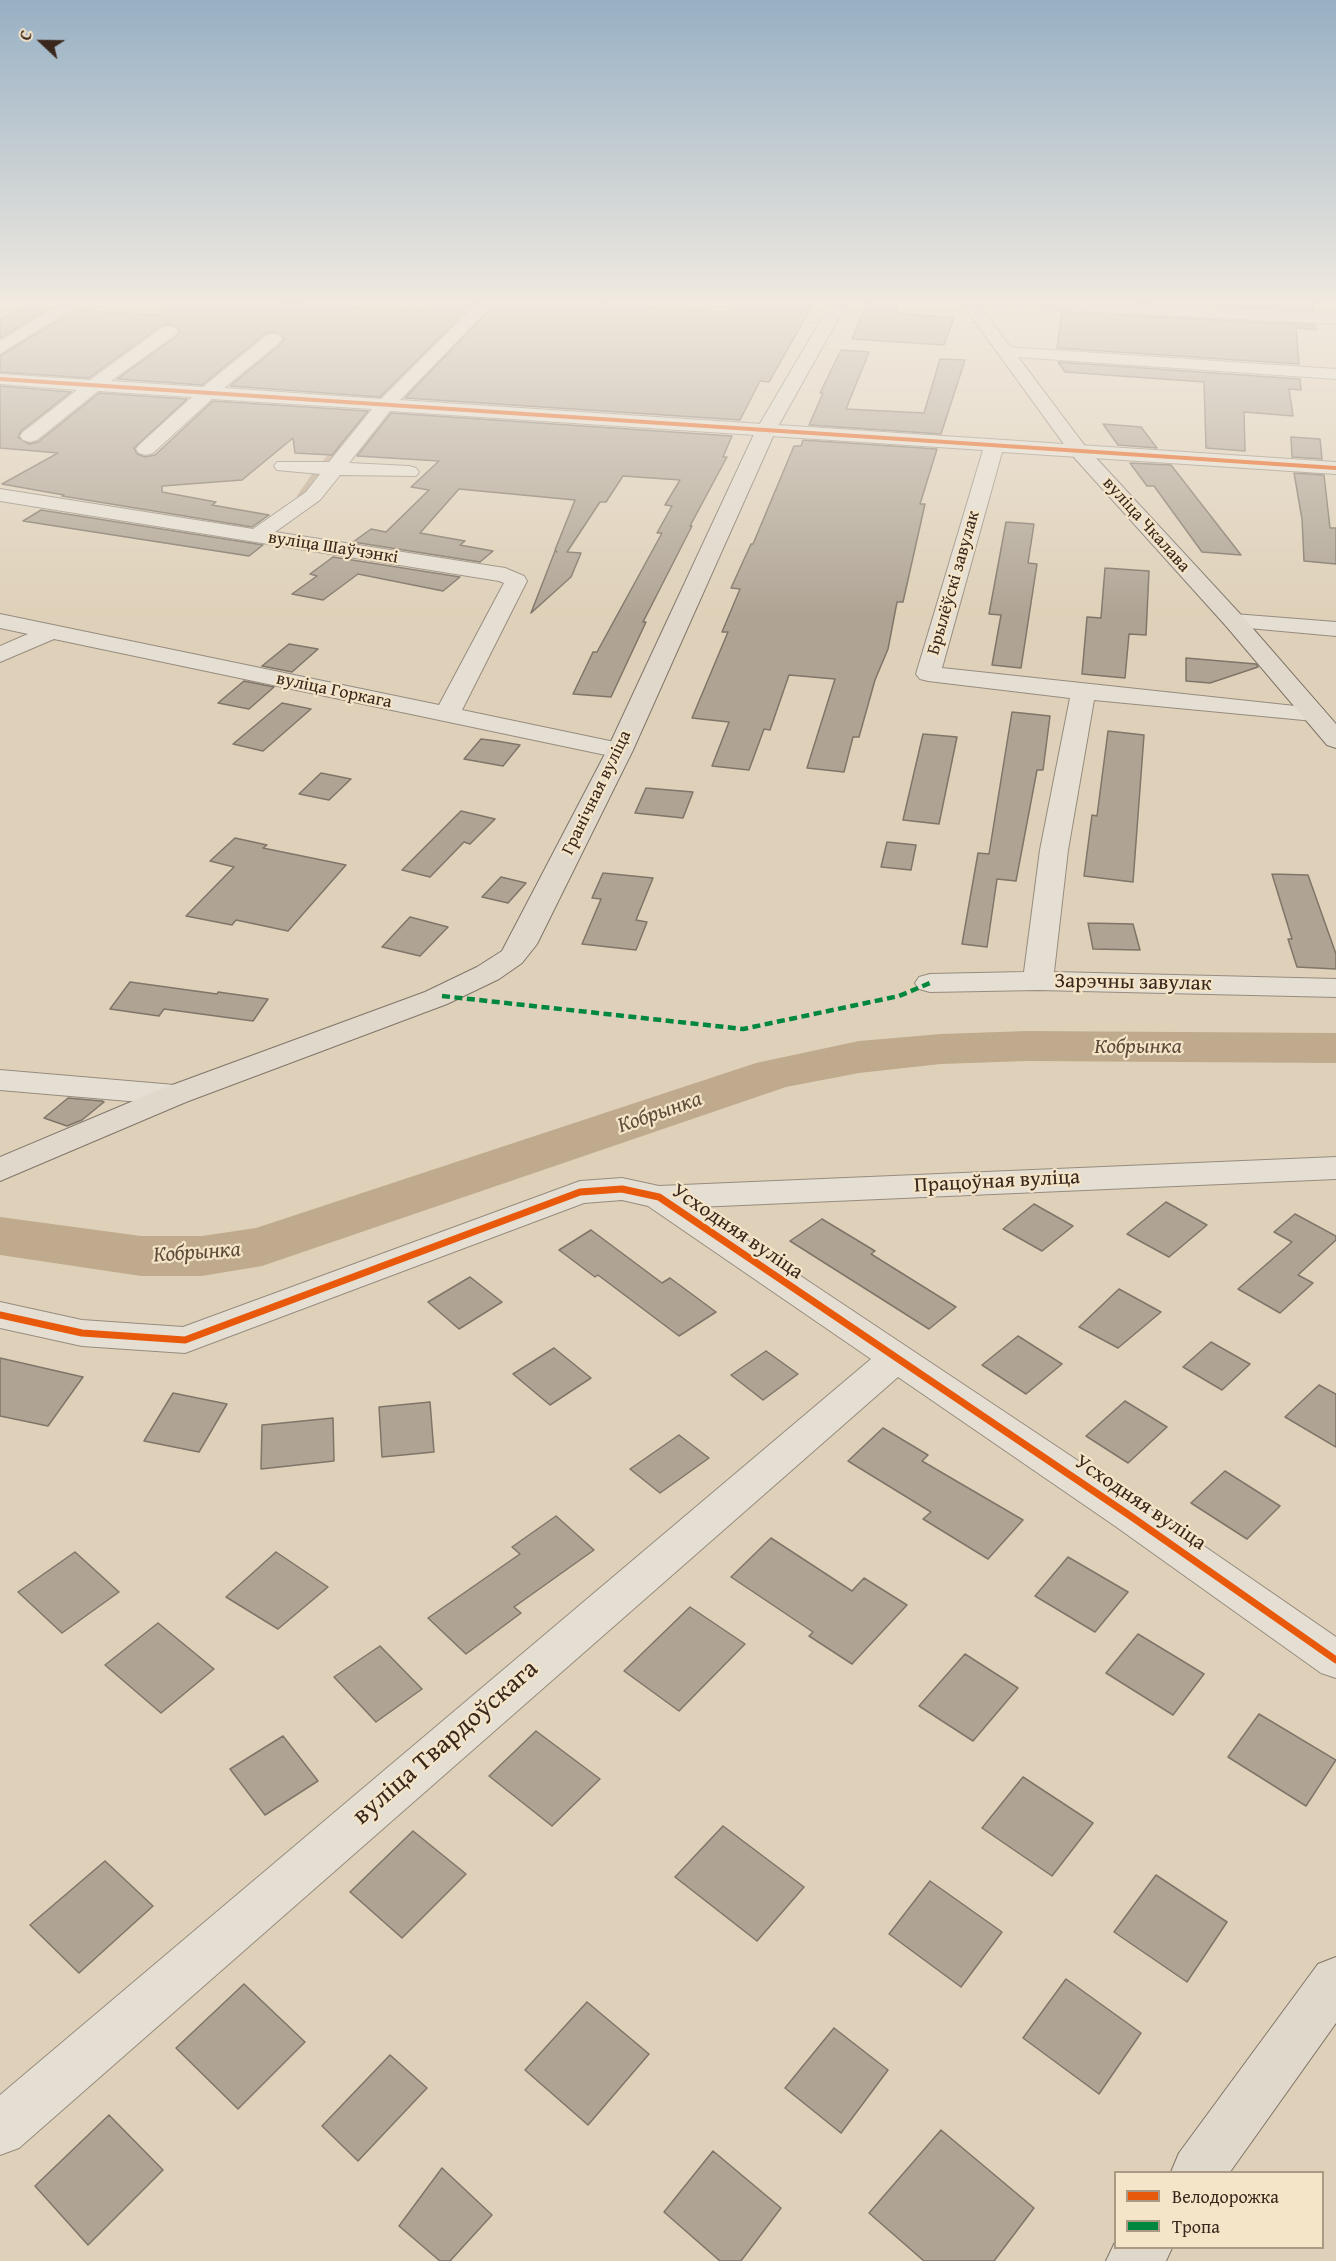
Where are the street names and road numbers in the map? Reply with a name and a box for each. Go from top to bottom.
street label: вуліца Чкалава [1098,473,1194,577]
street label: Брылёўскі завулак [923,509,985,657]
street label: вуліца Шаўчэнкі [266,527,400,569]
street label: вуліца Горкага [274,668,394,714]
street label: Гранічная вуліца [557,727,637,859]
street label: Зарэчны завулак [1054,969,1212,997]
street label: Працоўная вуліца [913,1165,1081,1199]
street label: Усходняя вуліца [666,1179,808,1285]
street label: Усходняя вуліца [1069,1450,1211,1556]
street label: вуліца Твардоўскага [347,1654,545,1832]

